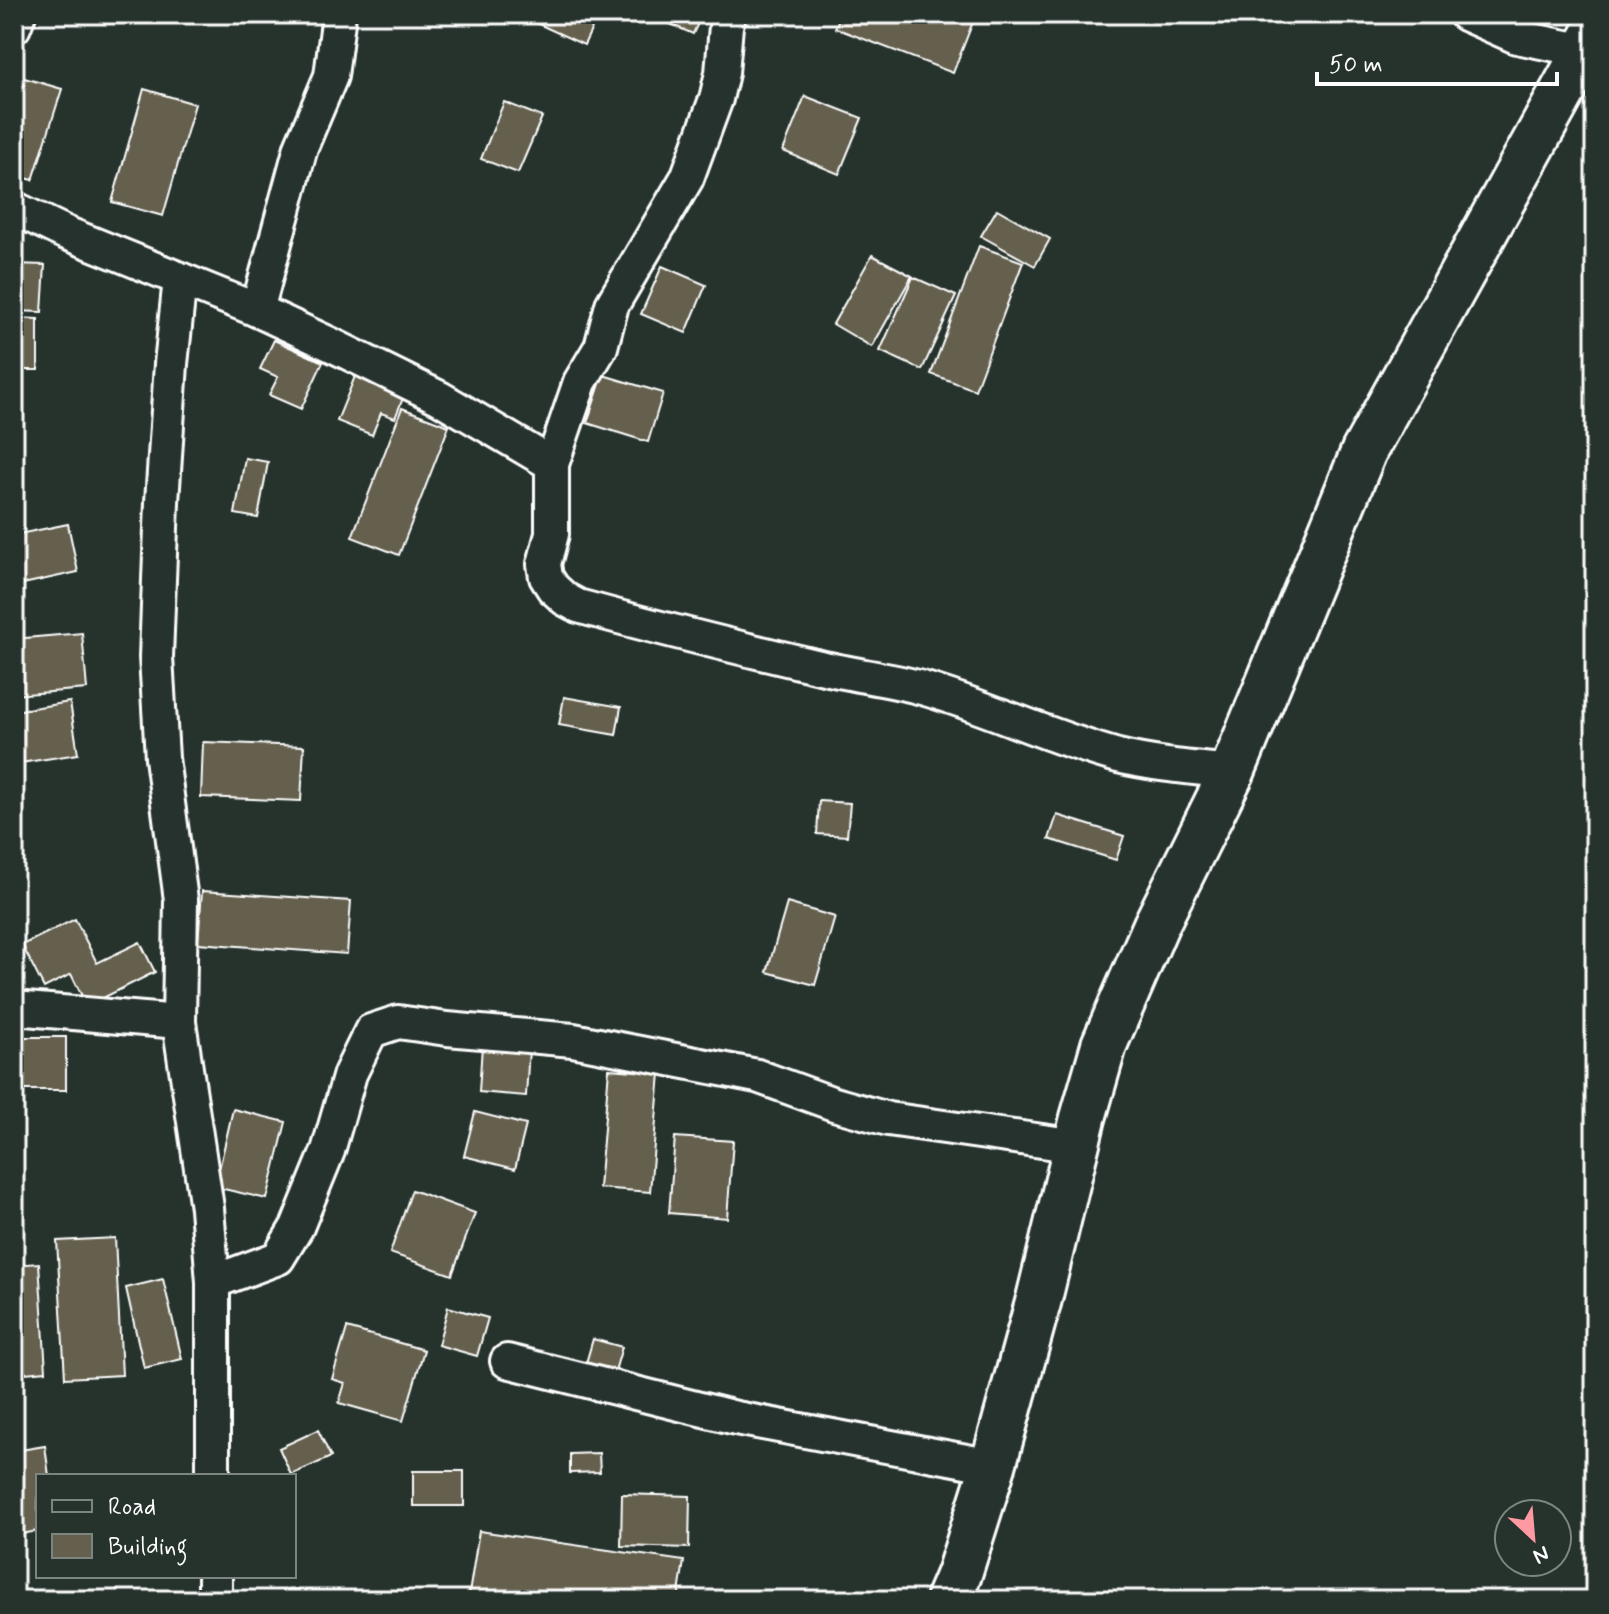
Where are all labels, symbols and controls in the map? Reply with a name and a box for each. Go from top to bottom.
scale bar [1317,36,1557,86]
text: 50 m [1329,50,1383,81]
legend [36,1474,296,1578]
text: Road [108,1492,156,1523]
north arrow [1493,1498,1573,1578]
text: Building [108,1532,188,1566]
text: N [1528,1538,1554,1570]

